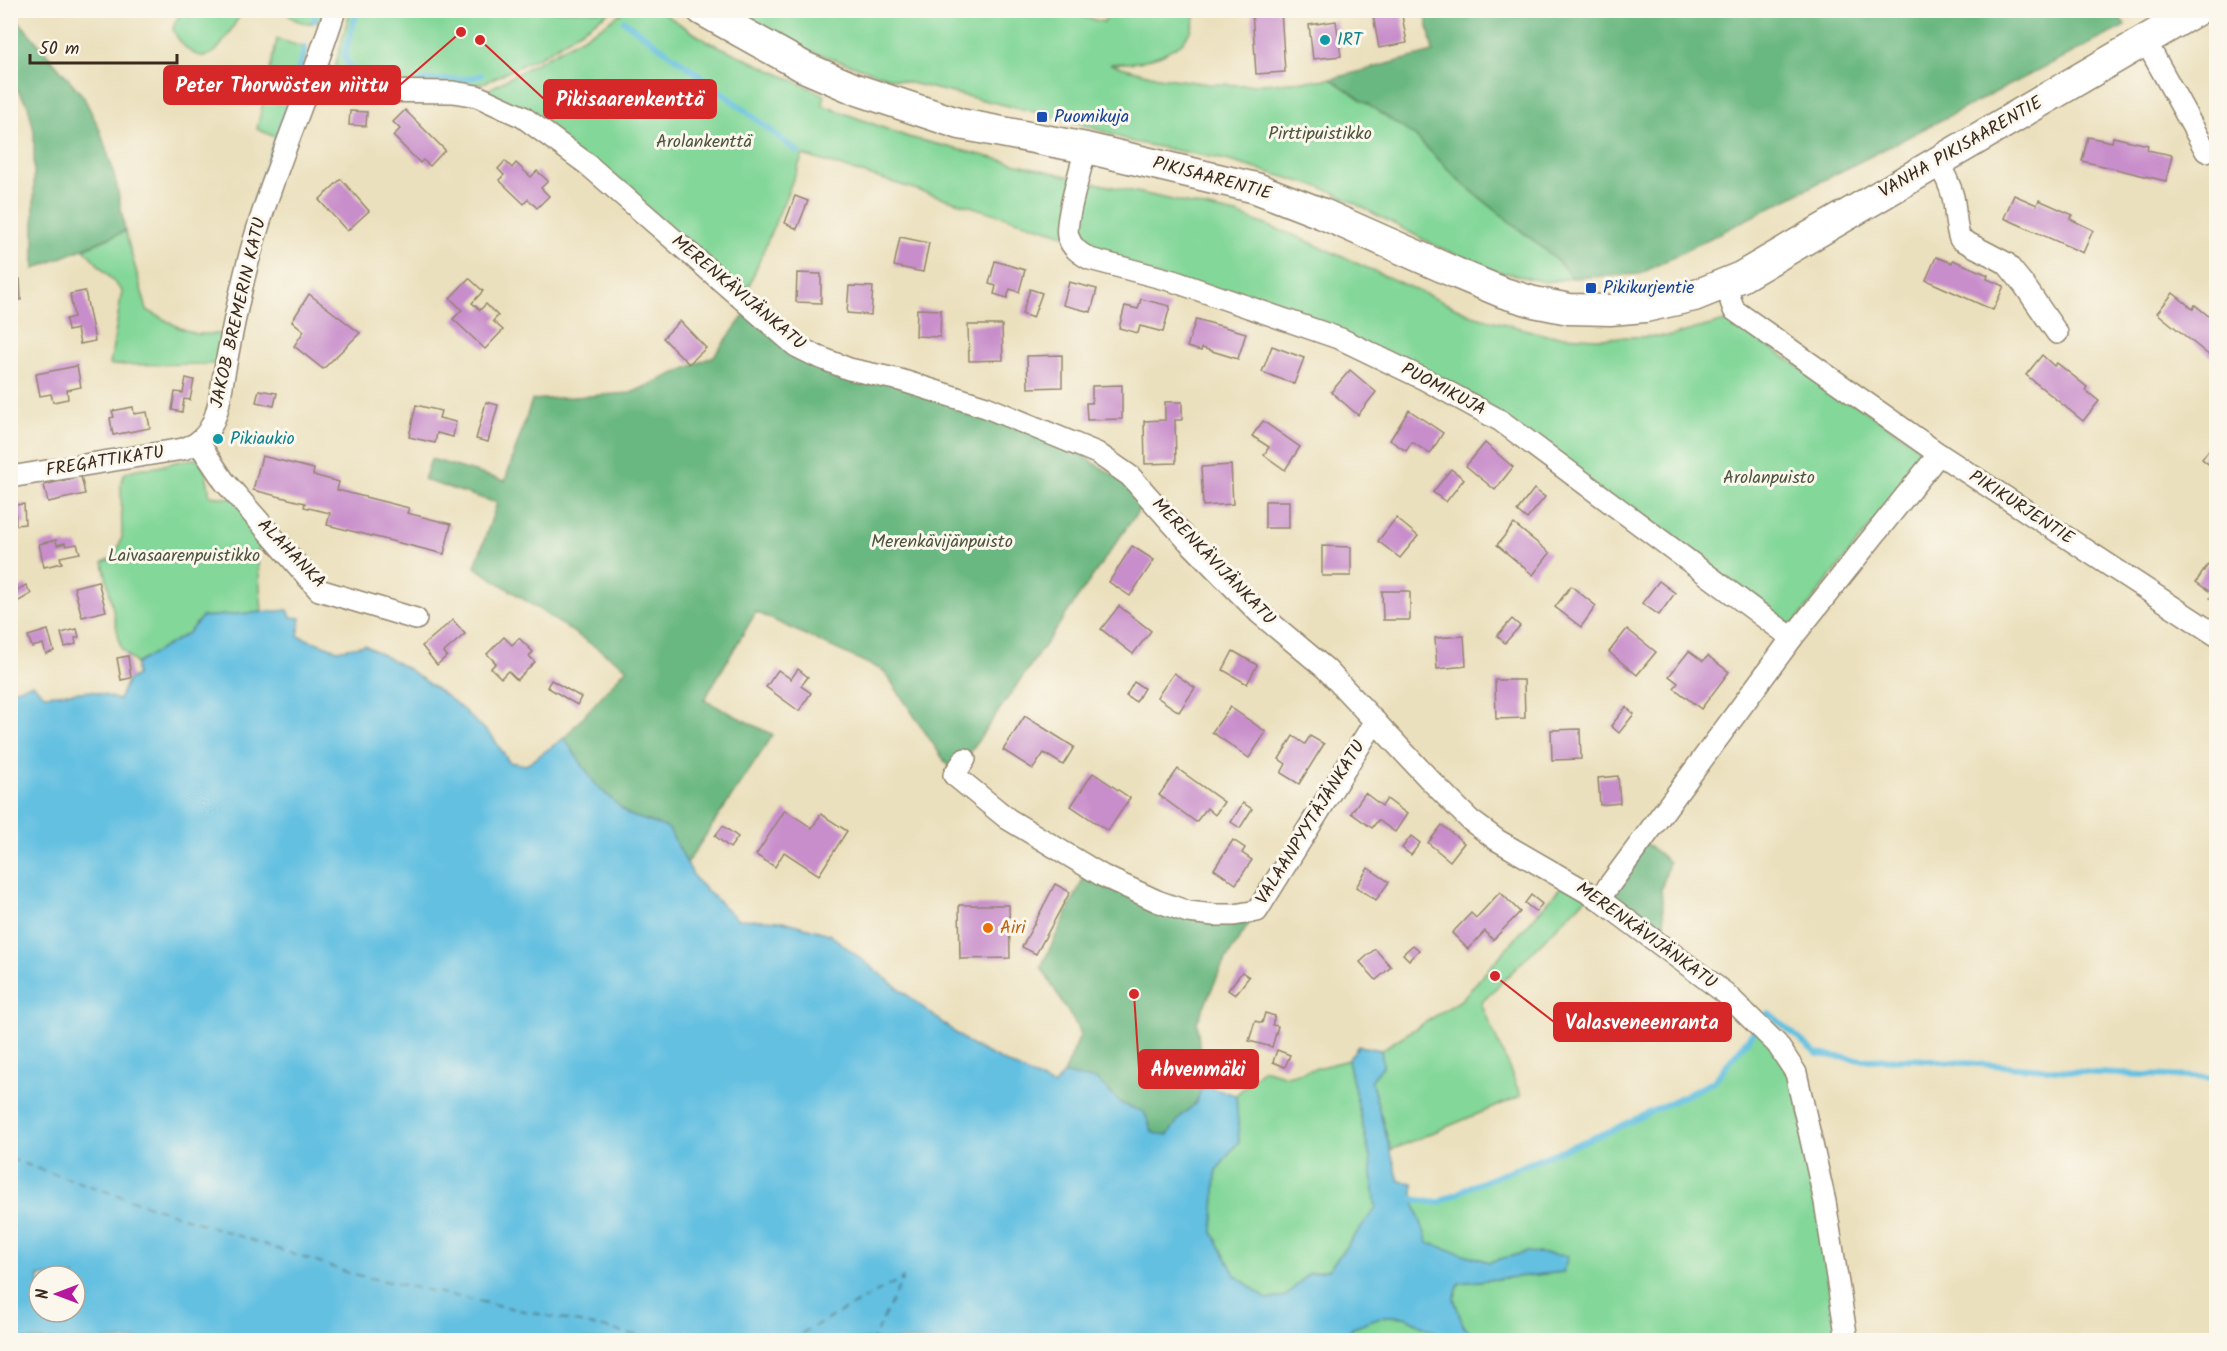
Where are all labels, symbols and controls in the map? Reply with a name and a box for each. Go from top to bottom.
place label: IRT [1337,26,1364,55]
scale bar [30,27,177,65]
marker: IRT [1318,33,1332,47]
text: 50 m [39,35,79,64]
callout: Peter Thorwösten niittu [164,66,400,104]
text: Peter Thorwösten niittu [176,71,388,103]
callout: Pikisaarenkenttä [544,80,716,118]
text: Pikisaarenkenttä [556,85,706,117]
street label: VANHA PIKISAARENTIE [1874,89,2049,207]
place label: Puomikuja [1054,103,1129,132]
marker: Puomikuja [1035,110,1049,124]
park label: Pirttipuistikko [1268,120,1372,149]
park label: Arolankenttä [656,128,754,157]
street label: PIKISAARENTIE [1149,149,1275,209]
street label: JAKOB BREMERIN KATU [203,215,275,411]
street label: MERENKÄVIJÄNKATU [664,228,812,358]
place label: Pikikurjentie [1603,274,1694,303]
marker: Pikikurjentie [1584,281,1598,295]
street label: PUOMIKUJA [1396,356,1491,424]
place label: Pikiaukio [230,425,295,454]
marker: Pikiaukio [211,432,225,446]
street label: FREGATTIKATU [44,438,166,486]
street label: PIKIKURJENTIE [1963,463,2080,553]
park label: Arolanpuisto [1723,464,1815,493]
street label: MERENKÄVIJÄNKATU [1144,491,1282,633]
street label: ALAHANKA [250,512,332,596]
park label: Merenkävijänpuisto [871,528,1013,557]
park label: Laivasaarenpuistikko [108,542,260,571]
street label: VALAANPYYTÄJÄNKATU [1249,735,1373,911]
street label: MERENKÄVIJÄNKATU [1569,875,1723,997]
place label: Airi [1000,914,1026,943]
marker: Airi [981,921,995,935]
callout: Valasveneenranta [1554,1003,1731,1041]
text: Valasveneenranta [1565,1008,1719,1040]
callout: Ahvenmäki [1139,1050,1258,1088]
text: Ahvenmäki [1151,1055,1246,1087]
north arrow [27,1264,87,1324]
text: N [31,1289,56,1299]

